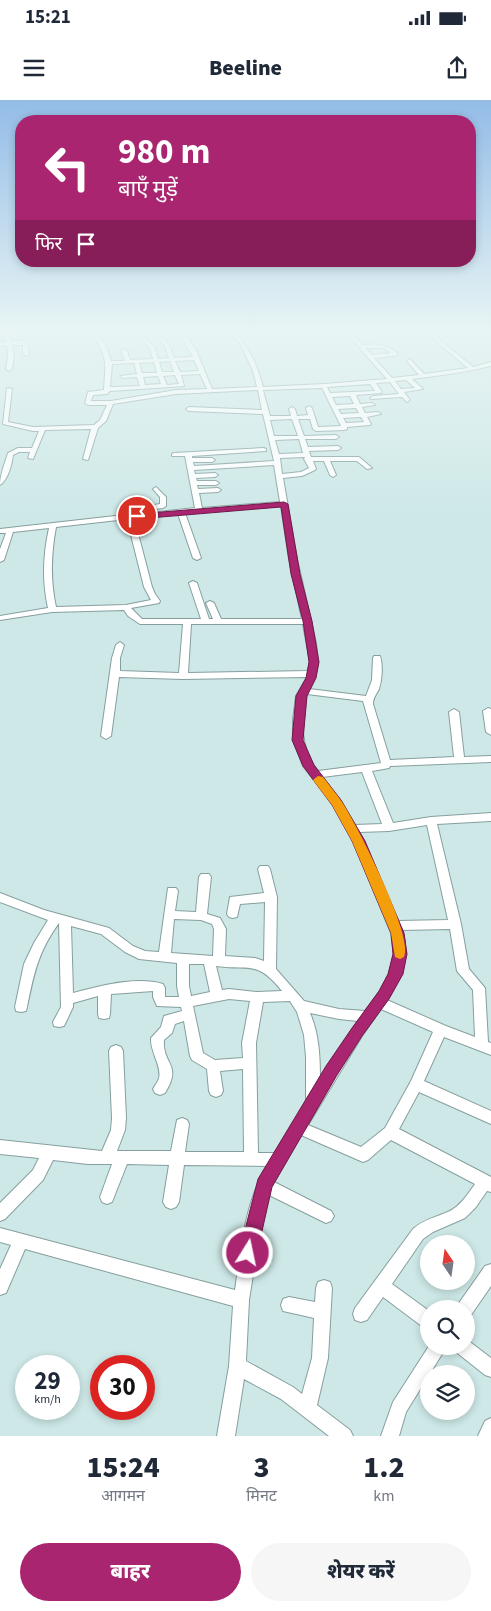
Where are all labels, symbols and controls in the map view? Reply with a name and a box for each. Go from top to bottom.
text: 15:21 [25,4,71,31]
text: Beeline [209,52,282,84]
icon: menu [20,54,48,82]
icon: share [443,54,471,82]
text: 980 m [118,127,210,177]
icon: left [35,135,100,200]
text: बाएँ मुड़ें [118,173,178,205]
icon: arrive [72,230,100,258]
text: फिर [35,231,62,258]
pin [116,495,158,537]
icon: arrive [123,502,151,530]
position arrow [221,1226,273,1278]
north arrow [420,1235,475,1290]
map controls [420,1235,475,1420]
button: search [420,1300,475,1355]
speed limit sign: 30 [90,1355,155,1420]
text: 29 [34,1363,61,1399]
button: layers [420,1365,475,1420]
text: km/h [34,1391,61,1408]
text: 15:24 [86,1446,160,1489]
text: 3 [253,1446,270,1489]
text: 1.2 [363,1446,405,1489]
text: आगमन [101,1485,145,1507]
text: मिनट [246,1485,277,1507]
text: km [373,1485,394,1507]
button: बाहर [20,1543,241,1601]
button: शेयर करें [251,1543,471,1601]

